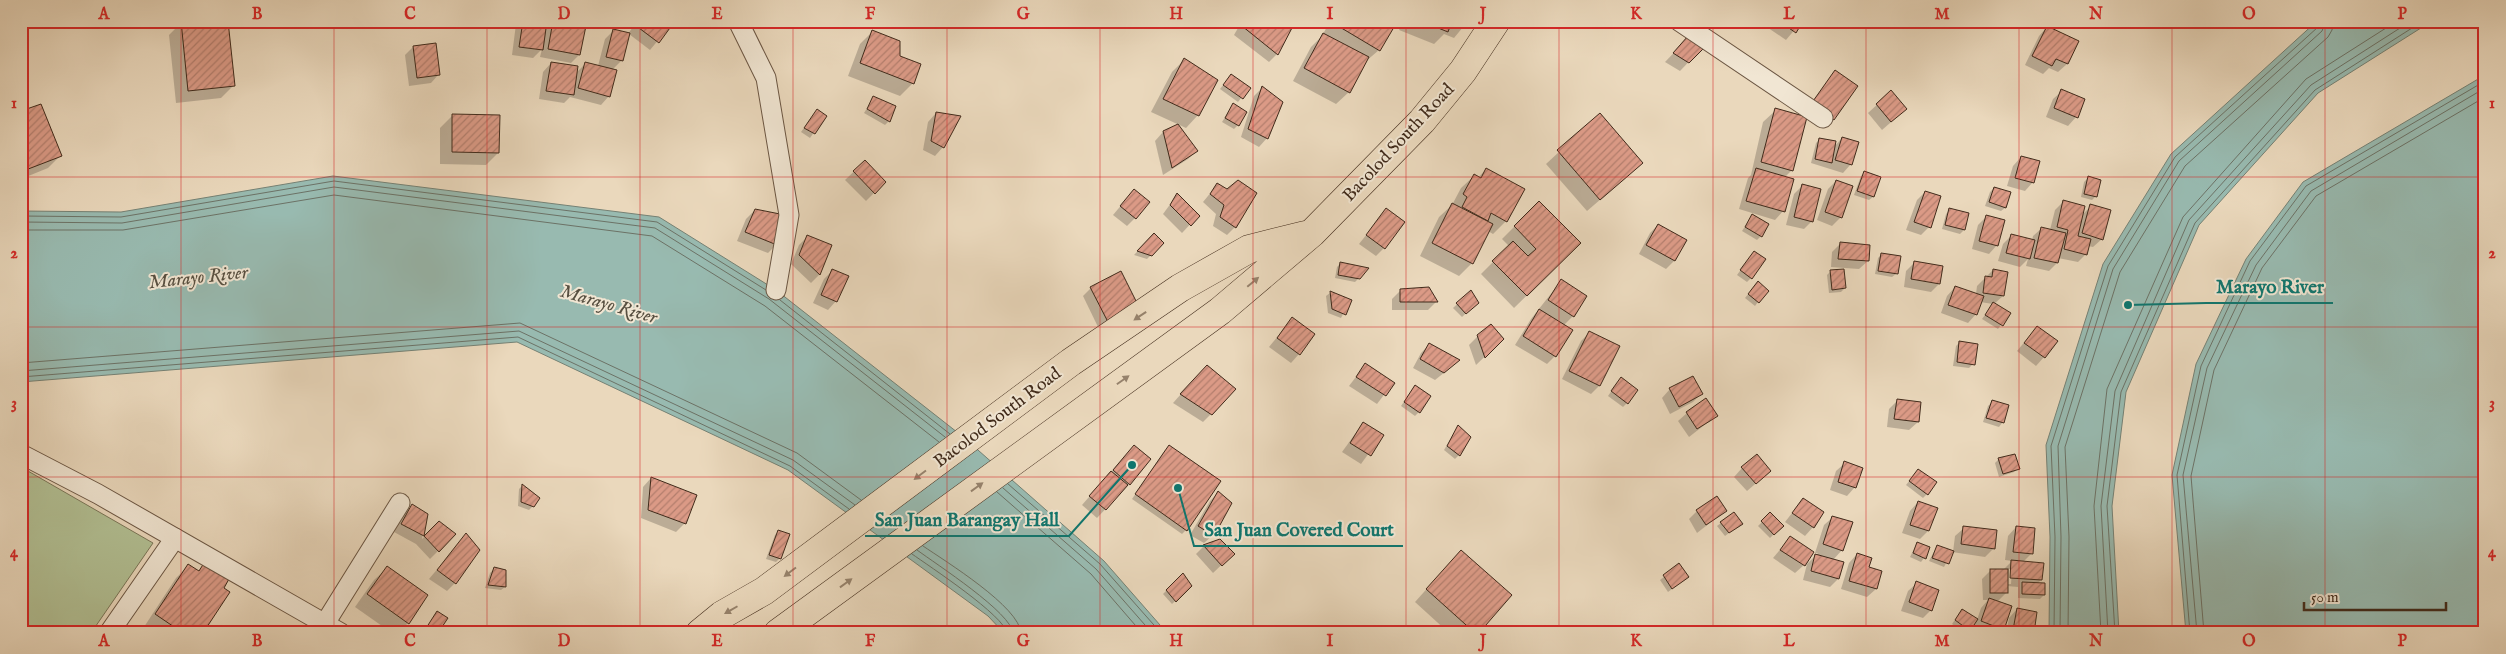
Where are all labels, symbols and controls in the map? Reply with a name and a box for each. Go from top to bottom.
text: A [98,5,111,25]
text: B [252,5,263,25]
text: C [404,5,416,25]
text: D [558,5,571,25]
text: E [711,5,723,25]
text: F [865,5,876,25]
text: G [1017,5,1030,25]
text: H [1169,5,1183,25]
text: I [1327,5,1334,25]
text: J [1478,5,1487,25]
text: K [1630,5,1643,25]
text: L [1783,5,1795,25]
text: M [1934,5,1950,25]
text: N [2088,5,2103,25]
text: O [2242,5,2256,25]
text: P [2397,5,2407,25]
street label: Bacolod South Road [1338,79,1460,207]
text: 1 [11,94,17,114]
text: 1 [2489,94,2495,114]
text: 2 [10,244,18,264]
text: 2 [2488,244,2496,264]
water label: Marayo River [147,261,251,295]
callout: Marayo River [2206,269,2333,303]
text: Marayo River [2216,276,2325,300]
one-way arrow [1246,277,1259,288]
water label: Marayo River [557,280,661,331]
one-way arrow [1133,311,1147,321]
street label: Bacolod South Road [930,363,1067,474]
one-way arrow [1116,374,1129,385]
text: 3 [11,394,17,414]
text: 3 [2489,394,2495,414]
one-way arrow [913,470,927,480]
one-way arrow [970,482,984,492]
callout: San Juan Barangay Hall [865,502,1069,536]
text: San Juan Barangay Hall [875,509,1060,533]
callout: San Juan Covered Court [1194,512,1403,546]
text: San Juan Covered Court [1204,519,1394,543]
text: 4 [10,543,19,563]
text: 4 [2488,543,2497,563]
one-way arrow [783,567,797,577]
one-way arrow [839,578,853,588]
scale bar [2304,579,2446,611]
text: 50 m [2311,588,2339,607]
one-way arrow [723,606,738,614]
text: A [98,632,111,652]
text: B [252,632,263,652]
text: C [404,632,416,652]
text: D [558,632,571,652]
text: E [711,632,723,652]
text: F [865,632,876,652]
text: G [1017,632,1030,652]
text: H [1169,632,1183,652]
text: I [1327,632,1334,652]
text: J [1478,632,1487,652]
text: K [1630,632,1643,652]
text: L [1783,632,1795,652]
text: M [1934,632,1950,652]
text: N [2088,632,2103,652]
text: O [2242,632,2256,652]
text: P [2397,632,2407,652]

